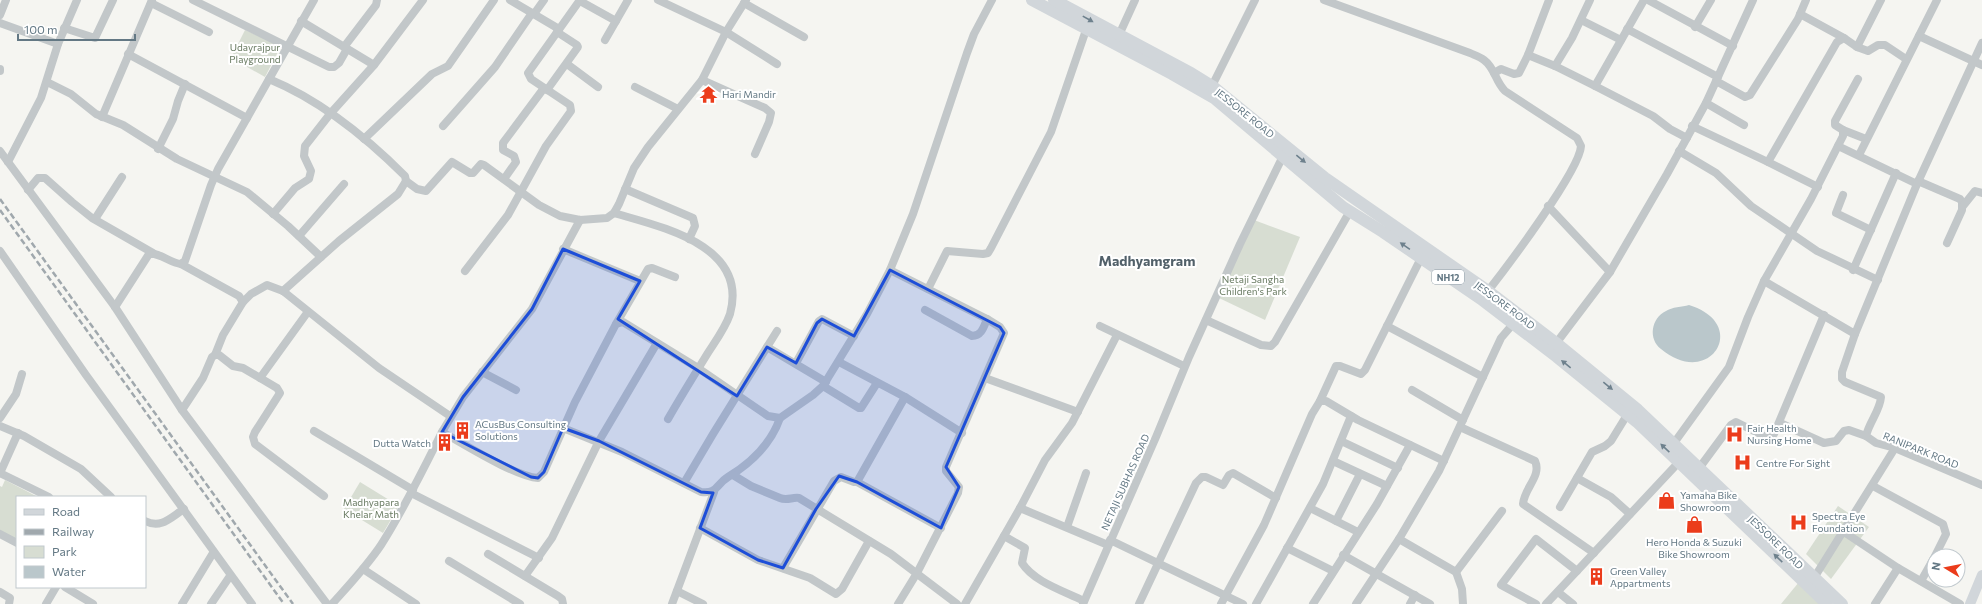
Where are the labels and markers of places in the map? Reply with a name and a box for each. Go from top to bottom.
temple icon: Hari Mandir [699,84,719,104]
place label: Hari Mandir [722,88,776,100]
place label: ACusBus Consulting Solutions [475,418,567,442]
building icon: ACusBus Consulting Solutions [452,420,472,440]
place label: Fair Health Nursing Home [1747,422,1812,446]
hospital icon: Fair Health Nursing Home [1724,424,1744,444]
building icon: Dutta Watch [434,433,454,453]
place label: Dutta Watch [373,437,431,449]
hospital icon: Centre For Sight [1733,453,1753,473]
place label: Centre For Sight [1756,457,1830,469]
place label: Yamaha Bike Showroom [1680,489,1737,513]
shop icon: Yamaha Bike Showroom [1657,491,1677,511]
place label: Spectra Eye Foundation [1812,510,1865,534]
hospital icon: Spectra Eye Foundation [1789,512,1809,532]
shop icon: Hero Honda & Suzuki Bike Showroom [1684,515,1704,535]
place label: Hero Honda & Suzuki Bike Showroom [1646,536,1742,560]
place label: Green Valley Appartments [1610,565,1671,589]
building icon: Green Valley Appartments [1587,567,1607,587]

